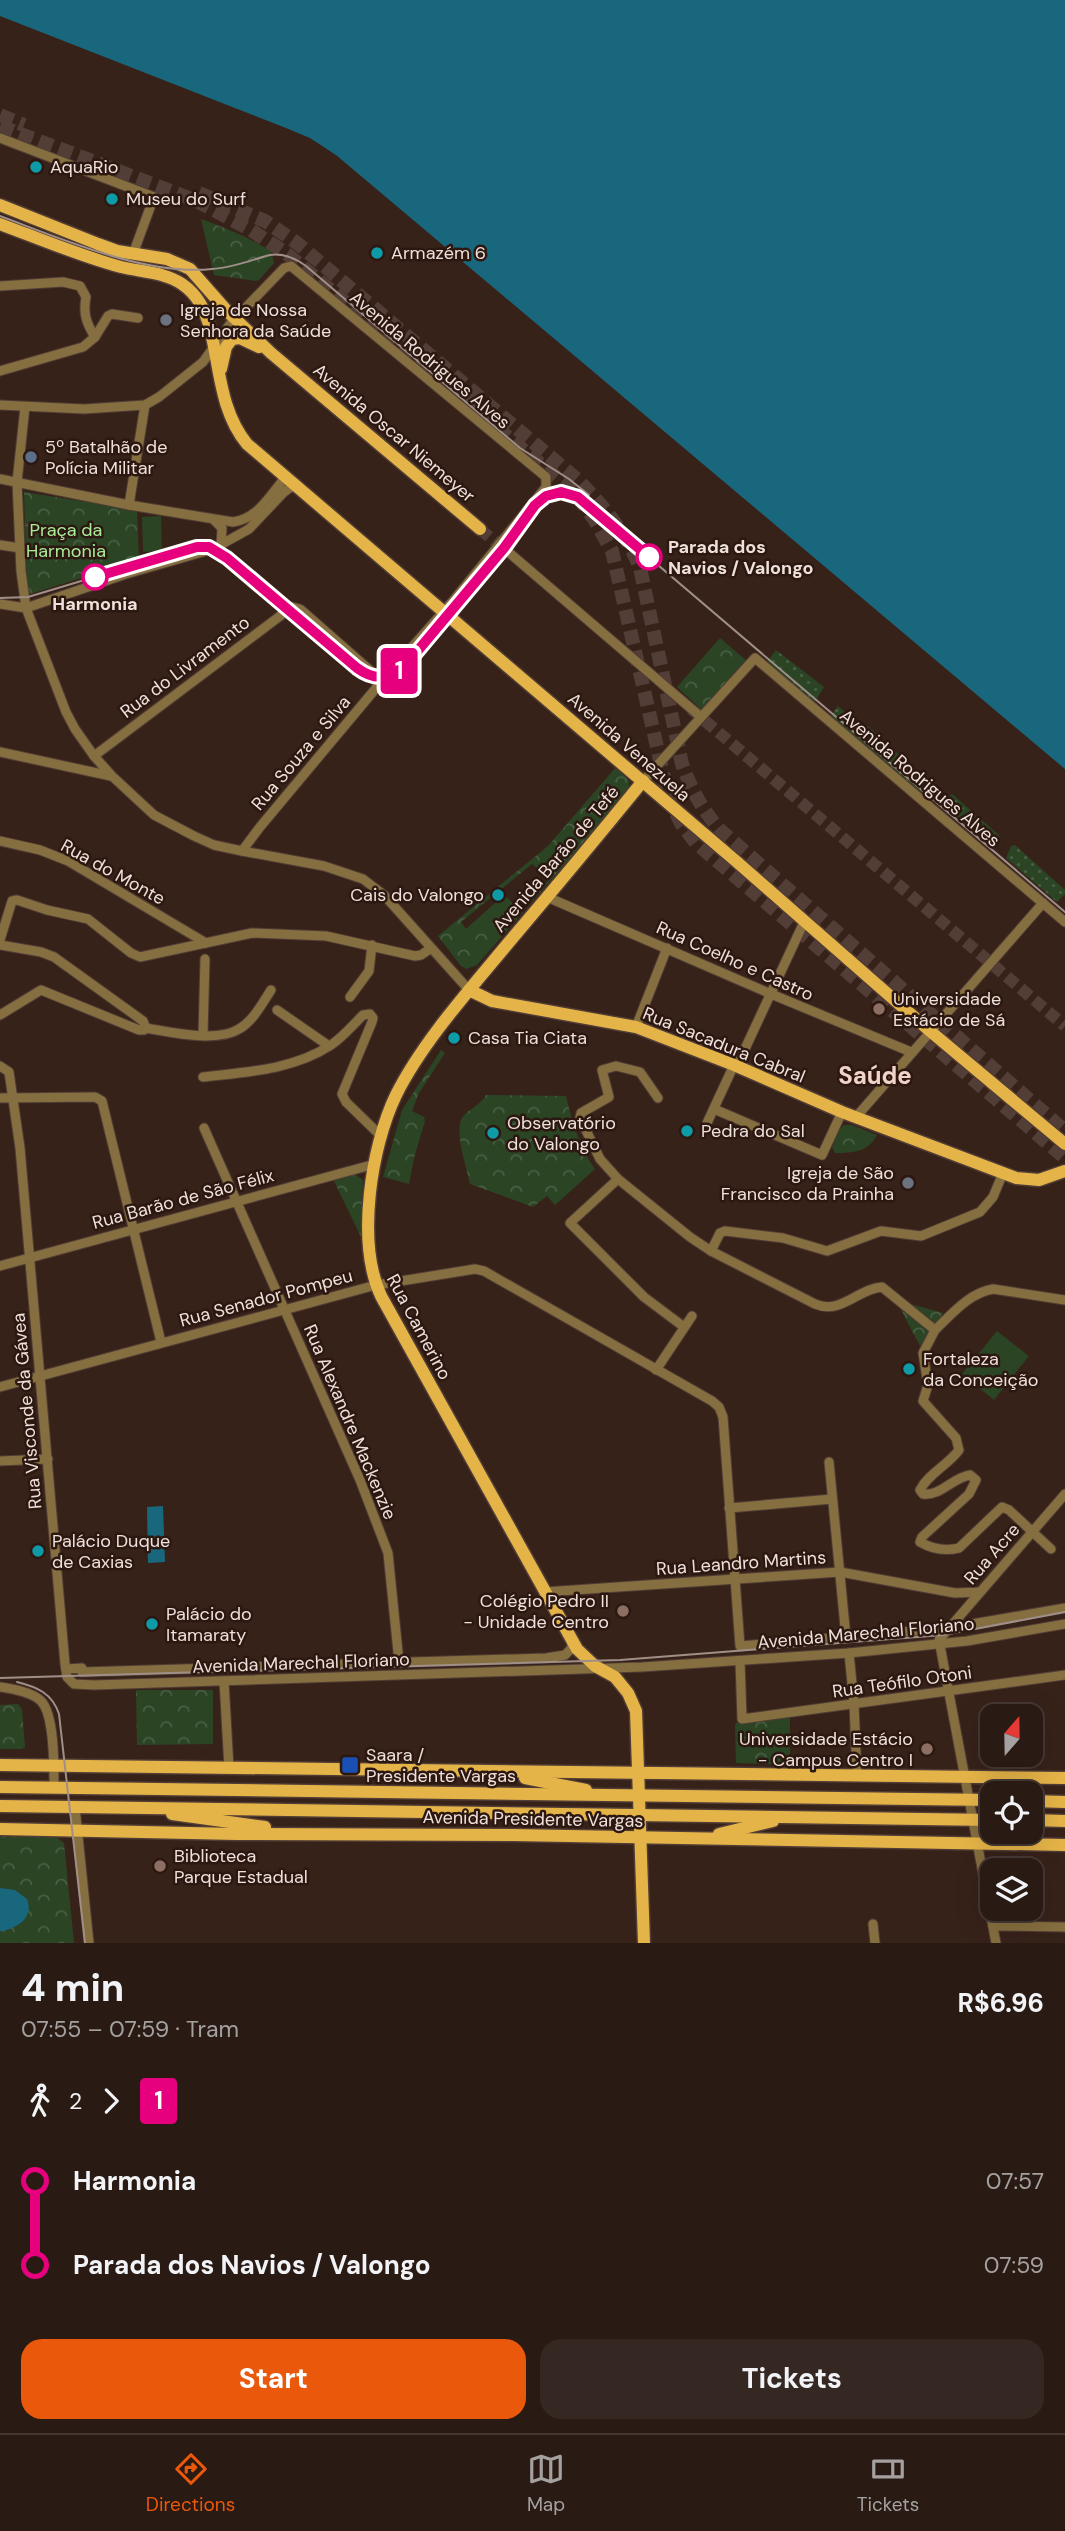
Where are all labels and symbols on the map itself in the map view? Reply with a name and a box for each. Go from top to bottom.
place label: AquaRio [50,155,119,179]
marker: AquaRio [28,159,44,175]
place label: Museu do Surf [126,187,246,211]
marker: Museu do Surf [104,191,120,207]
place label: Armazém 6 [391,241,486,265]
marker: Armazém 6 [369,245,385,261]
street label: Avenida Rodrigues Alves [345,286,515,434]
place label: Igreja de Nossa Senhora da Saúde [180,298,331,343]
marker: Igreja de Nossa Senhora da Saúde [158,312,174,328]
street label: Avenida Oscar Niemeyer [308,358,480,508]
place label: 5º Batalhão de Polícia Militar [45,435,167,480]
marker: 5º Batalhão de Polícia Militar [23,449,39,465]
park label: Praça da Harmonia [26,518,106,563]
place label: Parada dos Navios / Valongo [668,535,814,580]
marker: Parada dos Navios / Valongo [636,544,662,570]
marker: Harmonia [82,564,108,590]
place label: Harmonia [52,592,138,616]
street label: Rua do Livramento [115,610,255,724]
line badge: 1 [376,648,422,694]
street label: Avenida Venezuela [563,687,695,807]
street label: Rua Souza e Silva [246,691,356,815]
street label: Avenida Rodrigues Alves [835,704,1005,852]
street label: Avenida Barão de Tefé [488,781,624,937]
street label: Rua do Monte [57,834,169,910]
place label: Cais do Valongo [350,883,484,907]
marker: Cais do Valongo [490,887,506,903]
street label: Rua Coelho e Castro [653,916,817,1006]
place label: Universidade Estácio de Sá [893,987,1005,1032]
street label: Rua Sacadura Cabral [639,1001,809,1089]
marker: Universidade Estácio de Sá [871,1001,887,1017]
place label: Casa Tia Ciata [468,1026,587,1050]
marker: Casa Tia Ciata [446,1030,462,1046]
district label: Saúde [838,1060,912,1091]
place label: Observatório do Valongo [507,1111,616,1156]
place label: Pedra do Sal [701,1119,805,1143]
marker: Pedra do Sal [679,1123,695,1139]
marker: Observatório do Valongo [485,1125,501,1141]
place label: Igreja de São Francisco da Prainha [721,1161,894,1206]
street label: Rua Barão de São Félix [90,1163,276,1235]
marker: Igreja de São Francisco da Prainha [900,1175,916,1191]
street label: Rua Senador Pompeu [177,1263,355,1333]
street label: Rua Camerino [381,1270,457,1384]
street label: Rua Visconde da Gávea [6,1312,48,1510]
street label: Rua Alexandre Mackenzie [298,1321,402,1523]
place label: Fortaleza da Conceição [923,1347,1038,1392]
marker: Fortaleza da Conceição [901,1361,917,1377]
street label: Rua Acre [959,1518,1025,1590]
place label: Palácio Duque de Caxias [52,1529,170,1574]
marker: Palácio Duque de Caxias [30,1543,46,1559]
street label: Rua Leandro Martins [655,1545,827,1581]
place label: Colégio Pedro II - Unidade Centro [463,1589,609,1634]
place label: Palácio do Itamaraty [166,1602,252,1647]
marker: Colégio Pedro II - Unidade Centro [615,1603,631,1619]
street label: Avenida Marechal Floriano [757,1612,975,1654]
marker: Palácio do Itamaraty [144,1616,160,1632]
street label: Avenida Marechal Floriano [192,1647,410,1679]
street label: Rua Teófilo Otoni [831,1660,973,1704]
north arrow [980,1704,1043,1768]
place label: Universidade Estácio - Campus Centro I [739,1727,913,1772]
marker: Universidade Estácio - Campus Centro I [919,1741,935,1757]
place label: Saara / Presidente Vargas [366,1743,516,1788]
marker: Saara / Presidente Vargas [340,1755,360,1775]
street label: Avenida Presidente Vargas [422,1805,644,1833]
place label: Biblioteca Parque Estadual [174,1844,308,1889]
marker: Biblioteca Parque Estadual [152,1858,168,1874]

